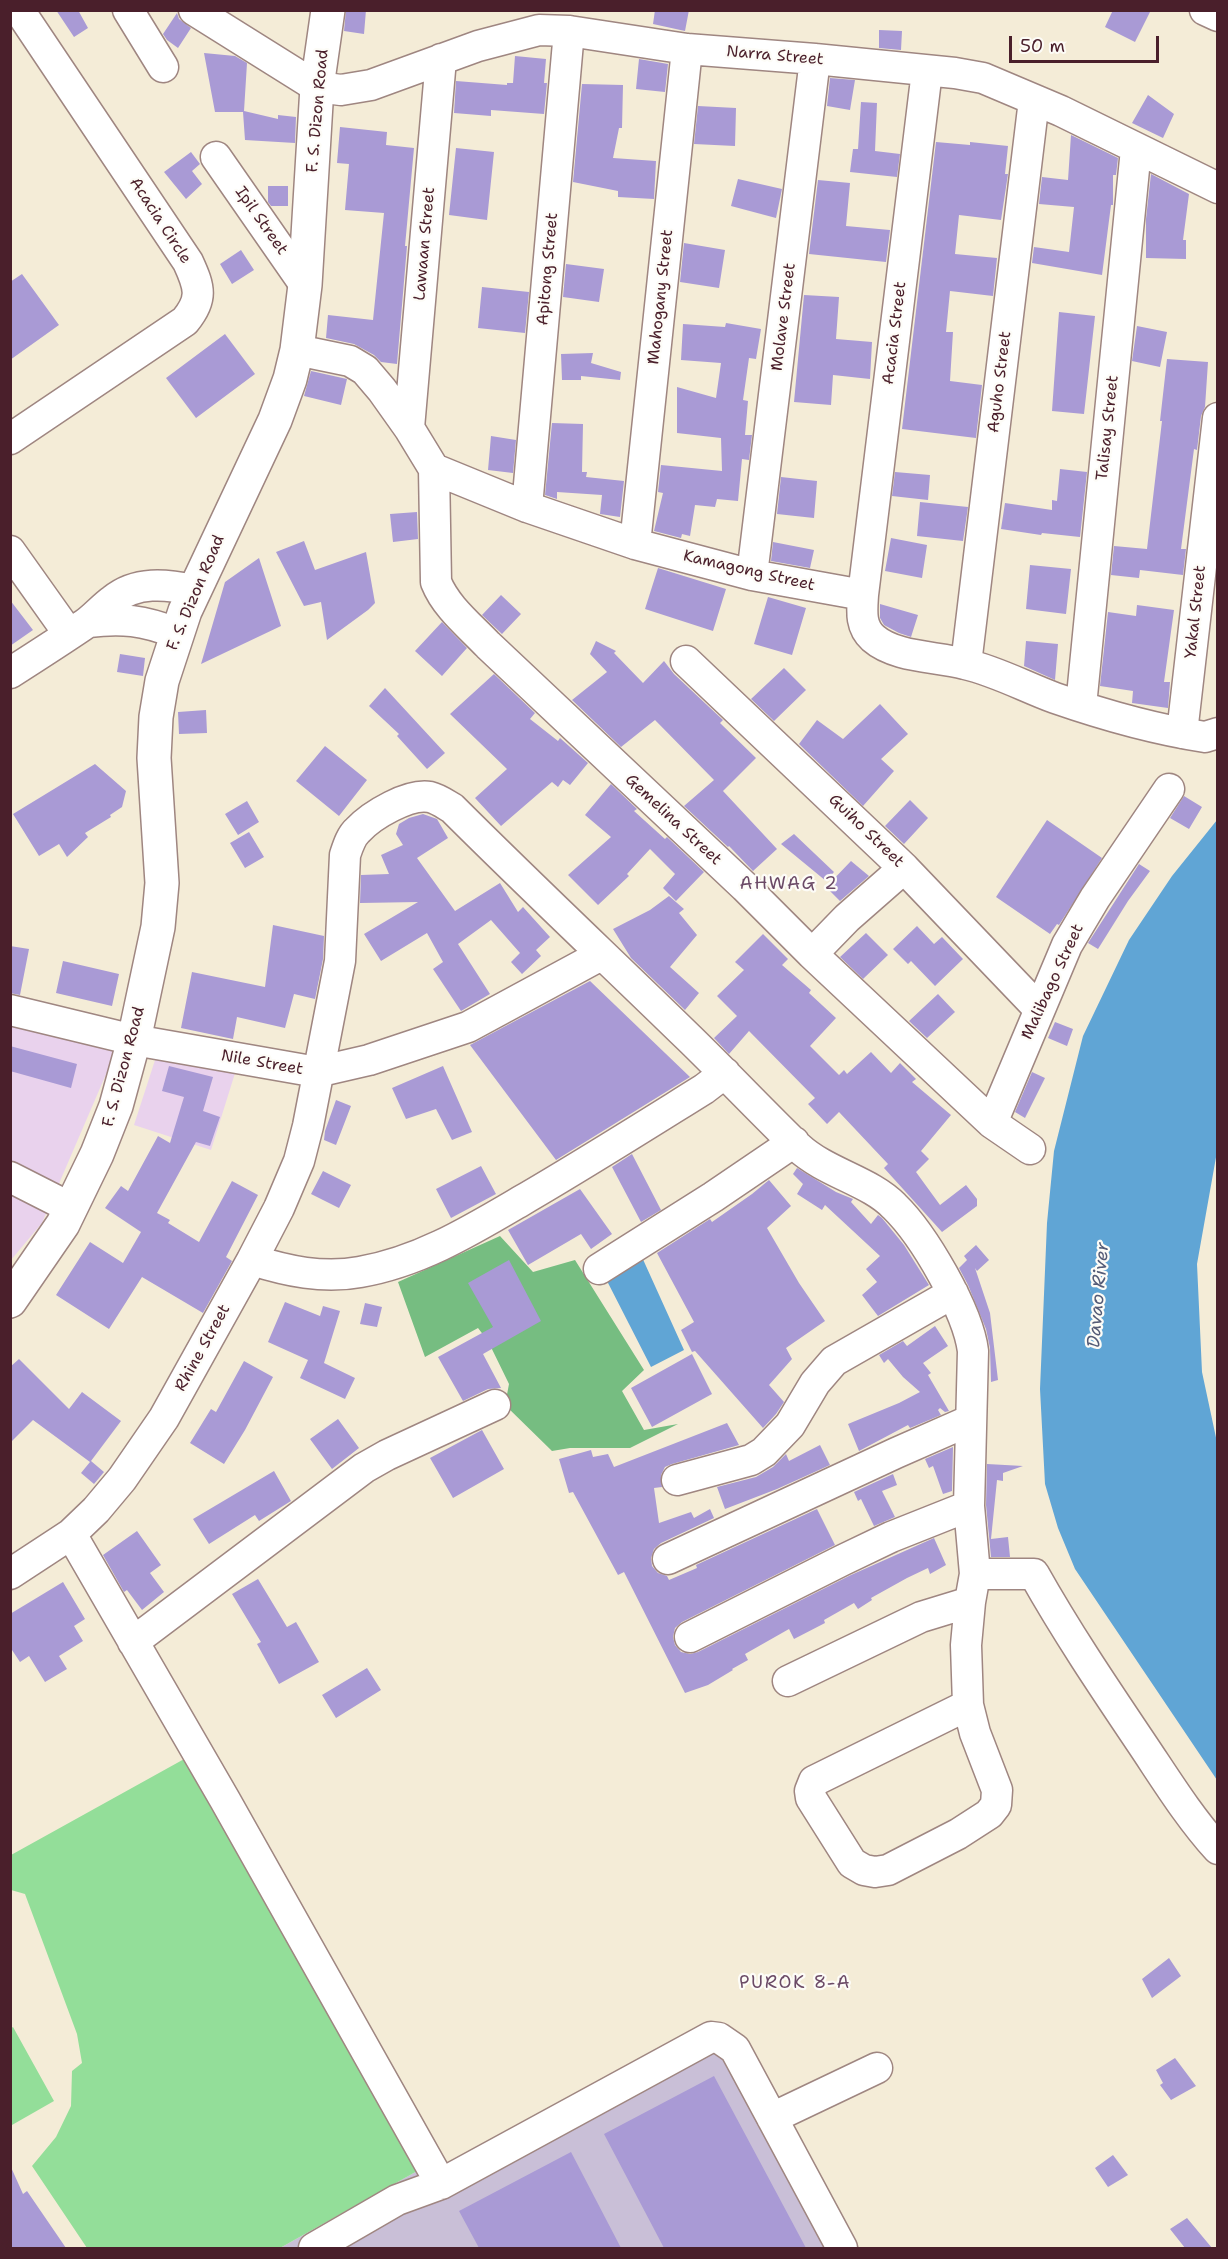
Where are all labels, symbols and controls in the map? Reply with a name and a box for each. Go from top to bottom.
scale bar [1012,24,1162,62]
text: 50 m [1020,34,1065,58]
street label: Narra Street [725,42,825,70]
street label: F. S. Dizon Road [303,49,333,173]
street label: Acacia Circle [125,174,195,268]
street label: Ipil Street [231,183,291,259]
street label: Lawaan Street [410,186,440,302]
street label: Apitong Street [534,212,562,326]
street label: Mahogany Street [644,229,678,365]
street label: Molave Street [768,262,800,372]
street label: Acacia Street [879,280,911,386]
street label: Aguho Street [984,330,1016,434]
street label: Talisay Street [1093,374,1123,482]
street label: F. S. Dizon Road [163,532,229,654]
street label: Kamagong Street [681,546,817,596]
street label: Yakal Street [1182,564,1210,660]
street label: Gemelina Street [621,770,725,870]
street label: Guiho Street [824,790,908,872]
district label: AHWAG 2 [740,873,838,895]
street label: Malibago Street [1018,921,1088,1043]
street label: F. S. Dizon Road [99,1005,149,1129]
street label: Nile Street [220,1046,304,1080]
water label: Davao River [1084,1241,1114,1349]
street label: Rhine Street [171,1301,235,1395]
district label: PUROK 8-A [739,1972,851,1994]

